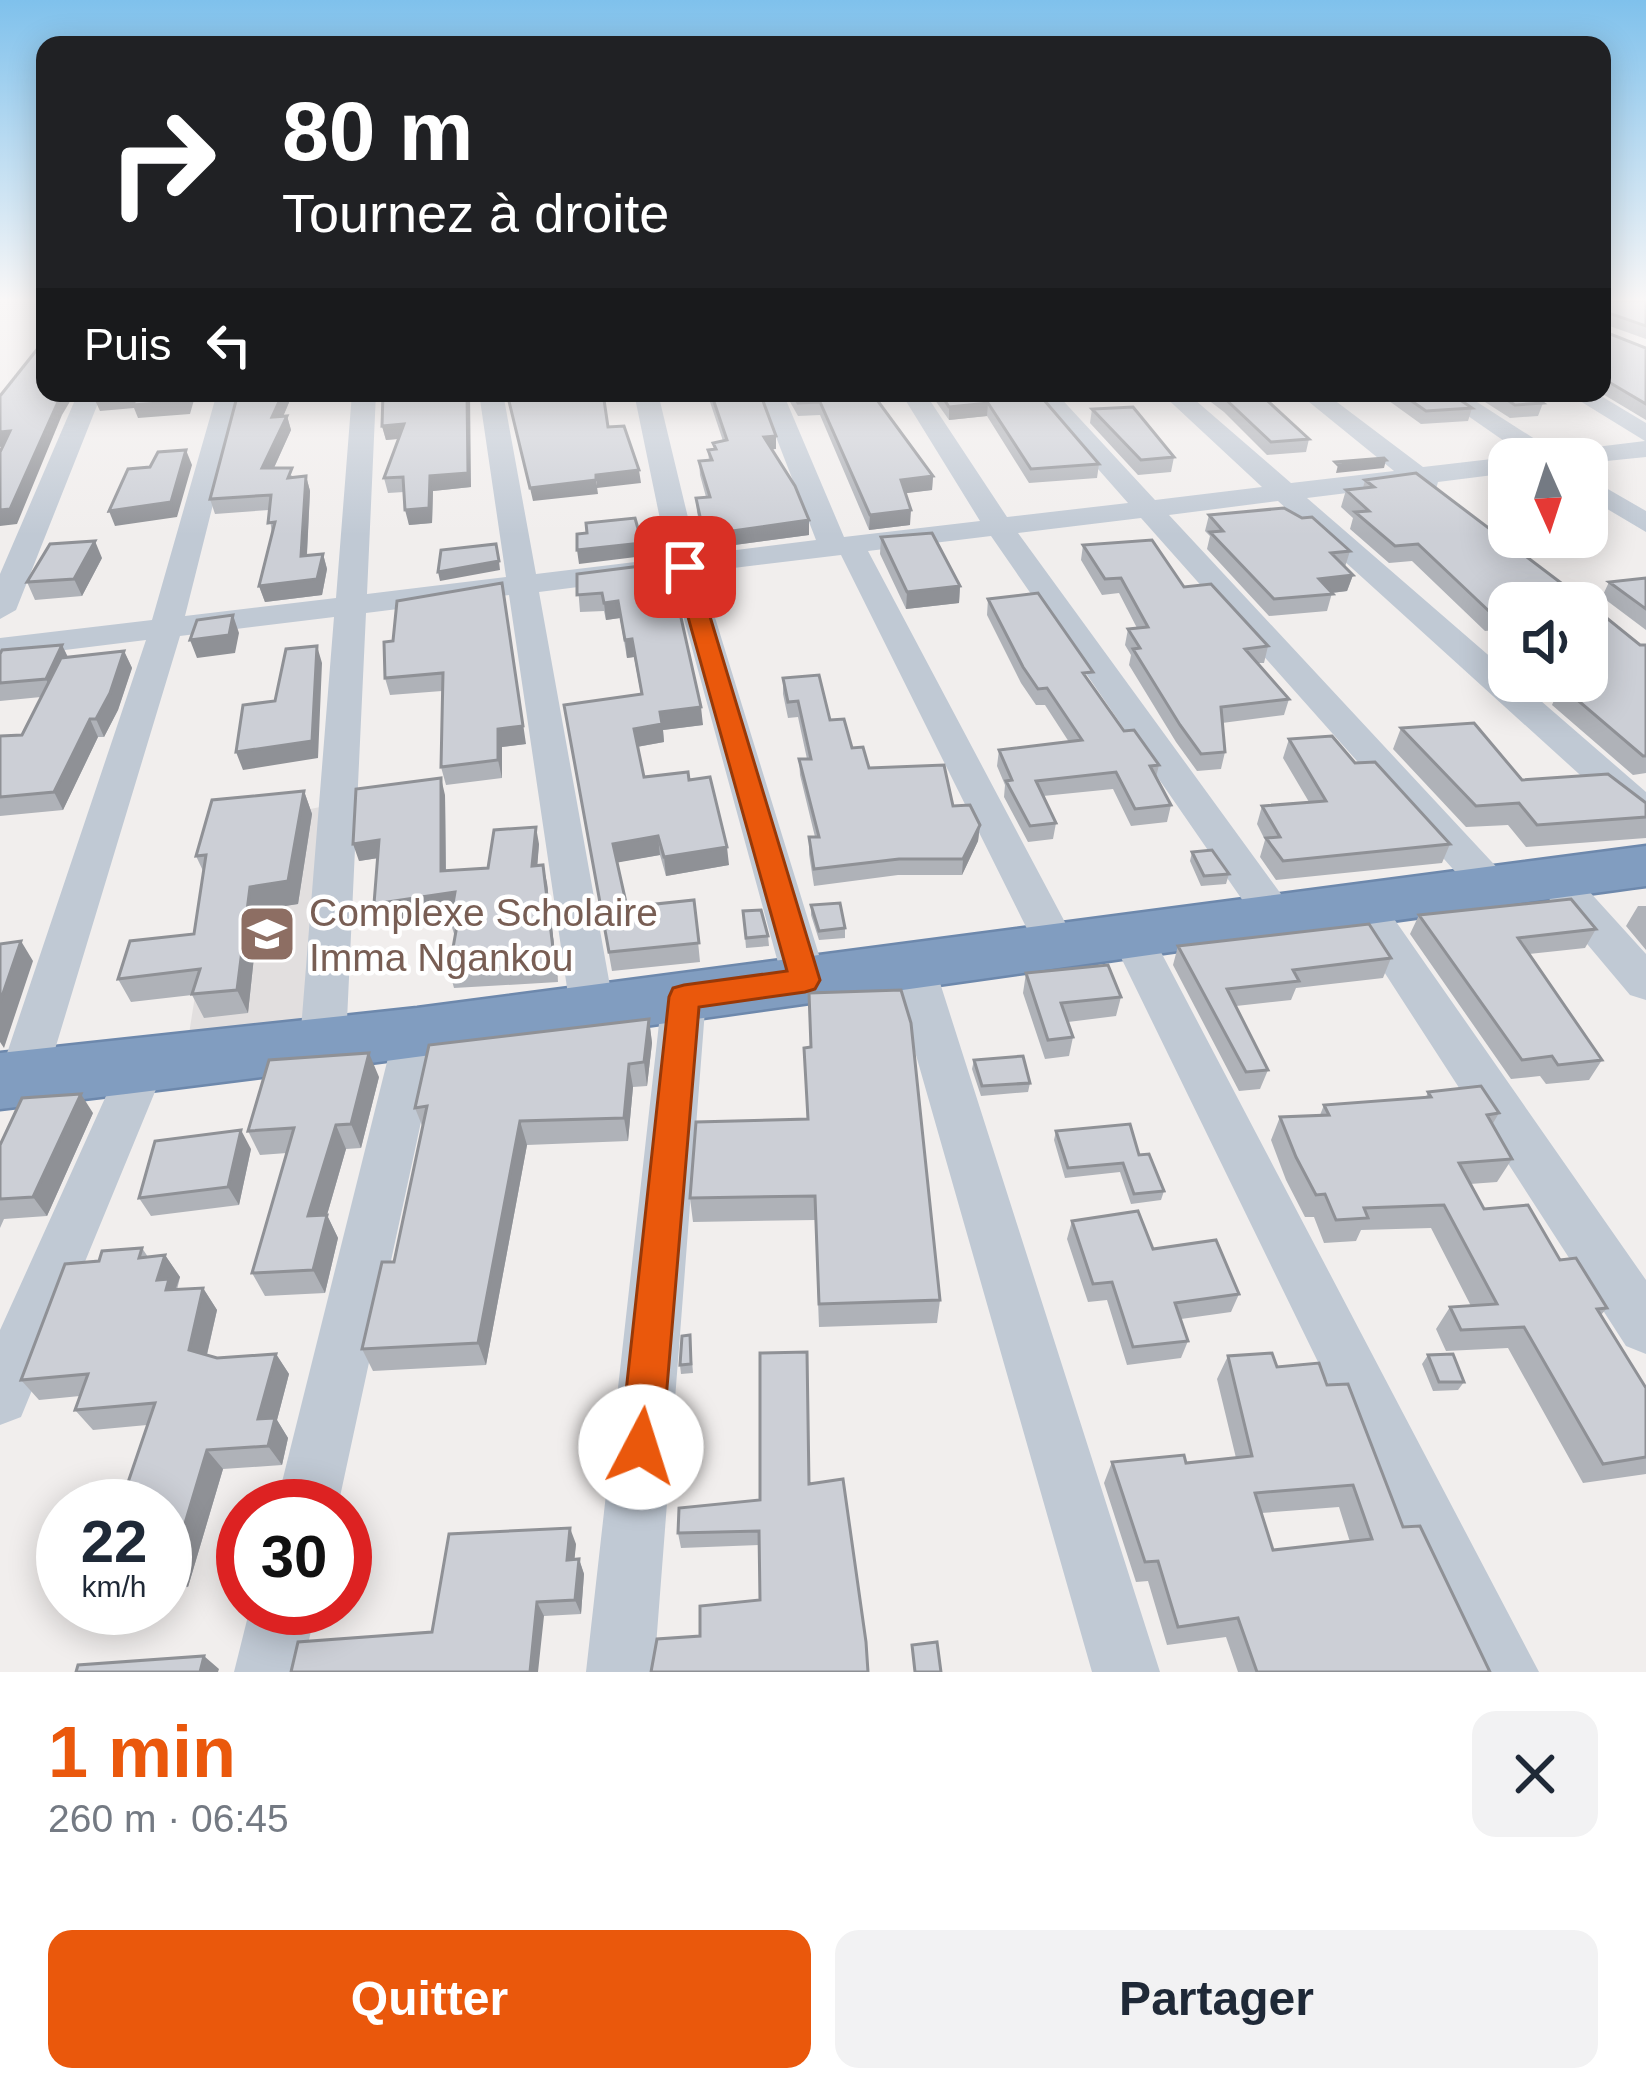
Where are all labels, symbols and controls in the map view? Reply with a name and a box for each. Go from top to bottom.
icon: right [84,84,240,240]
text: 80 m [282,84,473,178]
text: Tournez à droite [282,183,669,243]
icon: left [196,312,262,378]
text: Puis [84,319,172,370]
north arrow [1488,438,1608,558]
map controls [1488,438,1608,702]
pin [634,516,736,618]
icon: arrive [652,534,718,600]
button: sound [1488,582,1608,702]
place label: Complexe Scholaire Imma Ngankou [309,891,658,979]
school or university icon: Complexe Scholaire Imma Ngankou [236,903,298,965]
position arrow [578,1384,704,1510]
speed limit sign: 30 [216,1479,372,1635]
text: 22 [81,1508,147,1575]
text: km/h [81,1570,147,1603]
button: close [1472,1711,1598,1837]
text: 1 min [48,1712,236,1792]
text: 260 m · 06:45 [48,1797,289,1840]
button: Quitter [48,1930,811,2068]
button: Partager [835,1930,1598,2068]

